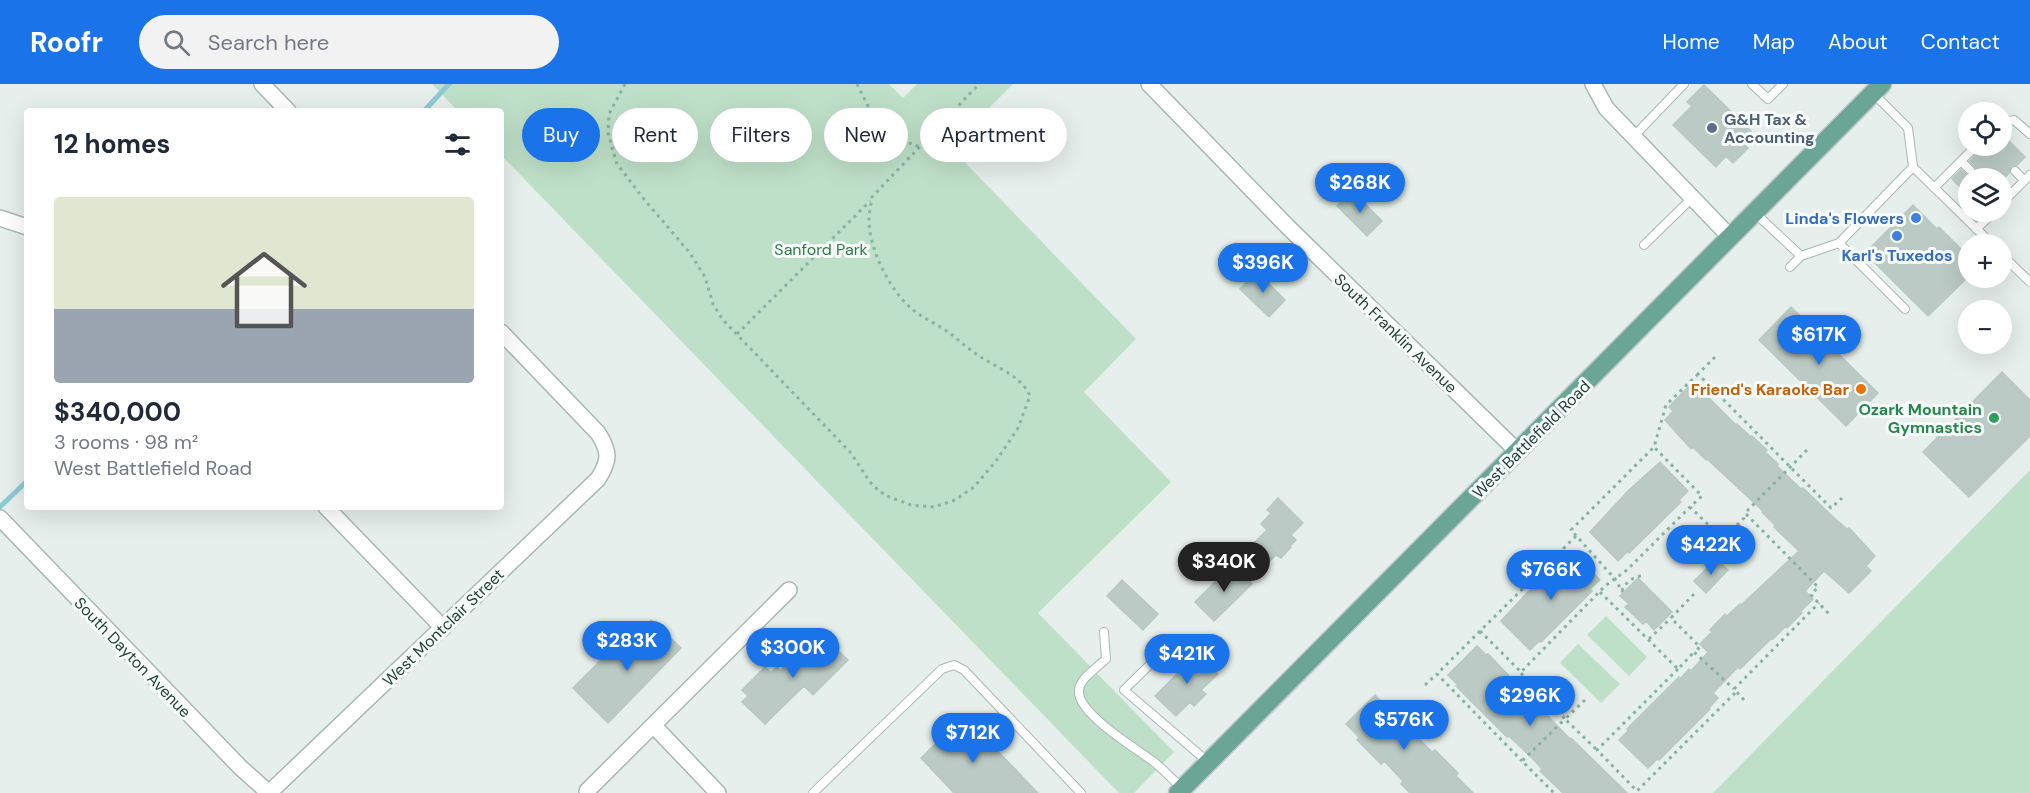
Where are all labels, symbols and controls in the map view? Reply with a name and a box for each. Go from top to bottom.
search box [139,15,559,69]
text: Roofr [30,24,103,61]
icon: search [160,26,193,59]
text: Search here [208,28,329,57]
text: Home [1662,28,1720,56]
text: Map [1753,28,1795,56]
text: About [1828,28,1888,56]
text: Contact [1921,28,2000,56]
map controls [1958,102,2012,354]
button: locate [1958,102,2012,156]
chip: Buy [522,108,600,162]
chip: Rent [612,108,698,162]
chip: Filters [710,108,812,162]
chip: New [824,108,908,162]
chip: Apartment [920,108,1067,162]
place label: G&H Tax & Accounting [1724,109,1815,148]
marker: G&H Tax & Accounting [1705,121,1719,135]
text: 12 homes [54,127,170,161]
icon: filters [441,128,474,161]
pin: $268K [1318,163,1402,214]
button: layers [1958,168,2012,222]
text: $268K [1329,169,1391,195]
place label: Linda's Flowers [1785,208,1904,229]
marker: Linda's Flowers [1909,211,1923,225]
marker: Karl's Tuxedos [1890,229,1904,243]
button: + [1958,234,2012,288]
icon: home [210,236,318,344]
park label: Sanford Park [774,239,868,260]
pin: $396K [1221,243,1305,294]
place label: Karl's Tuxedos [1841,245,1953,266]
text: $396K [1232,249,1294,275]
street label: South Franklin Avenue [1330,269,1462,398]
button: − [1958,300,2012,354]
pin: $617K [1777,315,1861,366]
text: $617K [1791,321,1847,347]
street label: West Battlefield Road [1468,376,1595,503]
place label: Friend's Karaoke Bar [1691,379,1849,400]
marker: Friend's Karaoke Bar [1854,382,1868,396]
text: $340,000 [54,395,181,429]
place label: Ozark Mountain Gymnastics [1858,399,1982,438]
marker: Ozark Mountain Gymnastics [1987,411,2001,425]
text: 3 rooms · 98 m² [54,429,198,455]
text: West Battlefield Road [54,455,252,481]
pin: $422K [1669,525,1753,576]
text: $422K [1680,531,1742,557]
pin: $340K [1182,542,1266,593]
text: $340K [1192,548,1256,574]
pin: $766K [1509,550,1593,601]
text: $766K [1520,556,1582,582]
street label: West Montclair Street [378,564,509,691]
street label: South Dayton Avenue [70,593,196,722]
pin: $283K [585,621,669,672]
text: $283K [596,627,658,653]
pin: $300K [751,628,835,679]
text: $300K [760,634,826,660]
pin: $421K [1145,634,1229,685]
text: $421K [1159,640,1215,666]
pin: $296K [1488,676,1572,727]
text: $296K [1499,682,1561,708]
pin: $576K [1362,700,1446,751]
text: $576K [1374,706,1434,732]
pin: $712K [931,713,1015,764]
text: $712K [945,719,1001,745]

